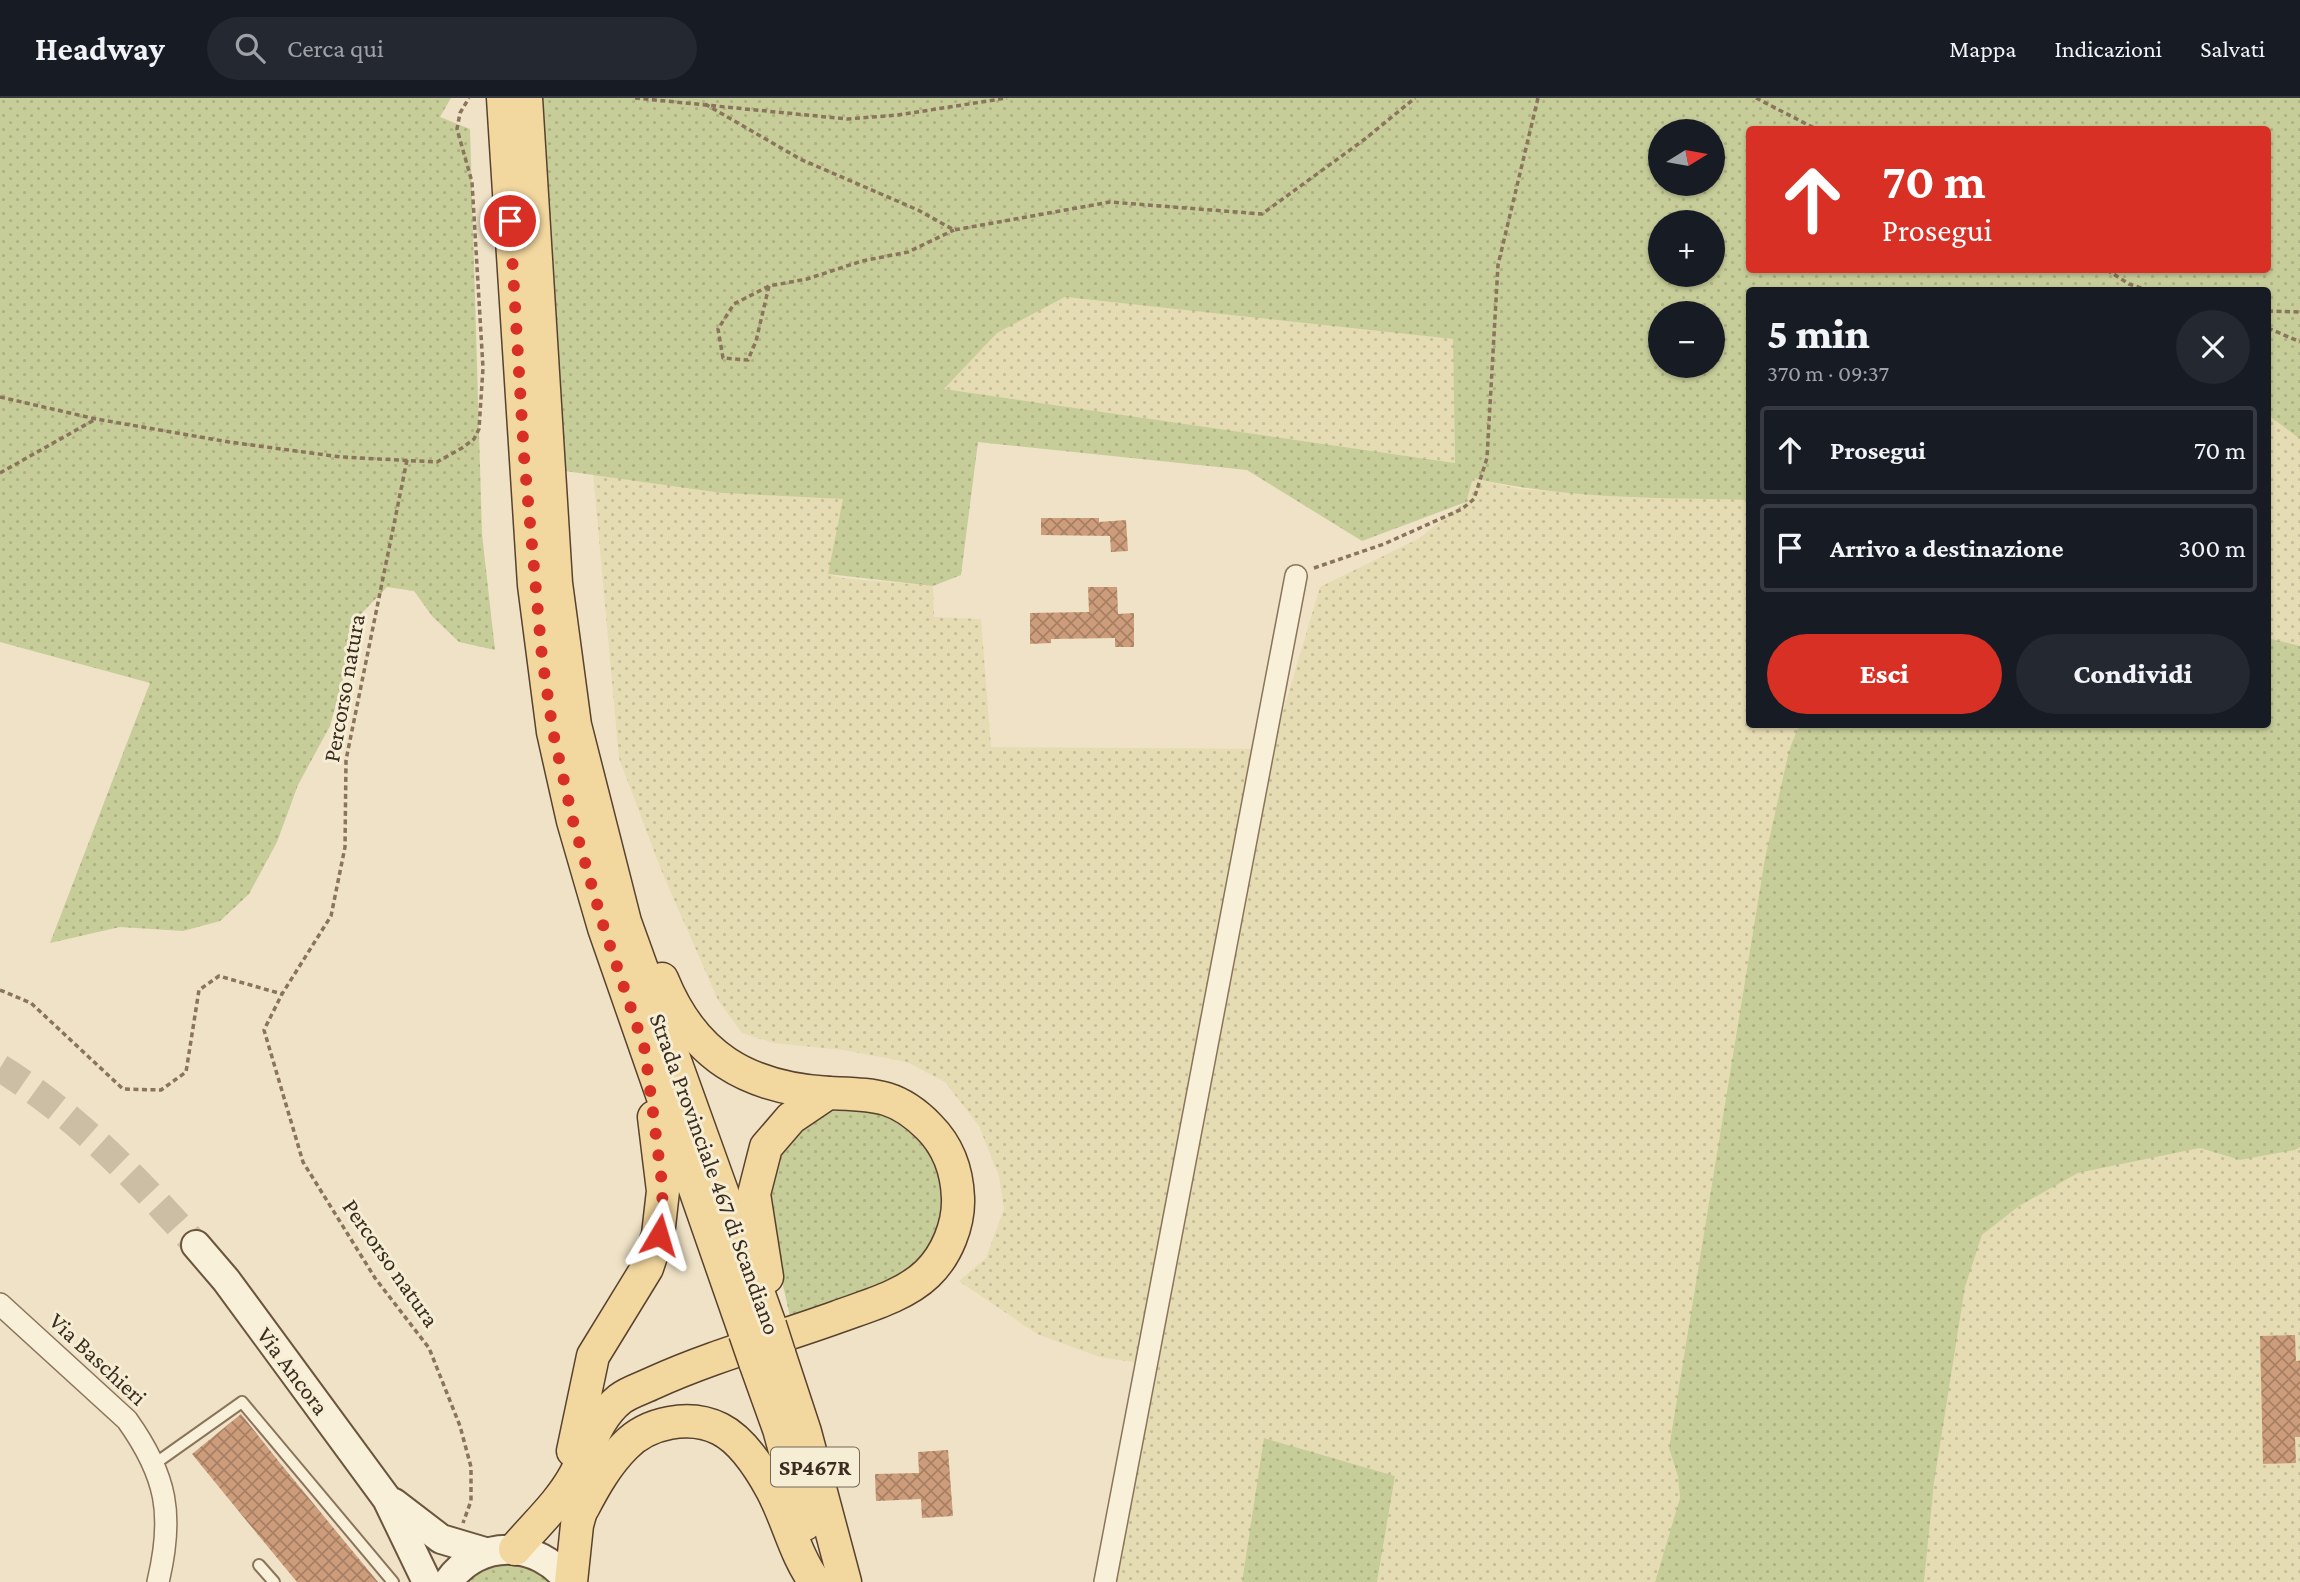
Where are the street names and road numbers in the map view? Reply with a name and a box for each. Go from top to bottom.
street label: Percorso natura [317,612,370,764]
street label: Strada Provinciale 467 di Scandiano [645,1009,786,1338]
street label: Percorso natura [337,1194,445,1332]
street label: Via Baschieri [44,1307,153,1411]
street label: Via Ancora [252,1322,335,1420]
road number: SP467R [771,1448,859,1486]

